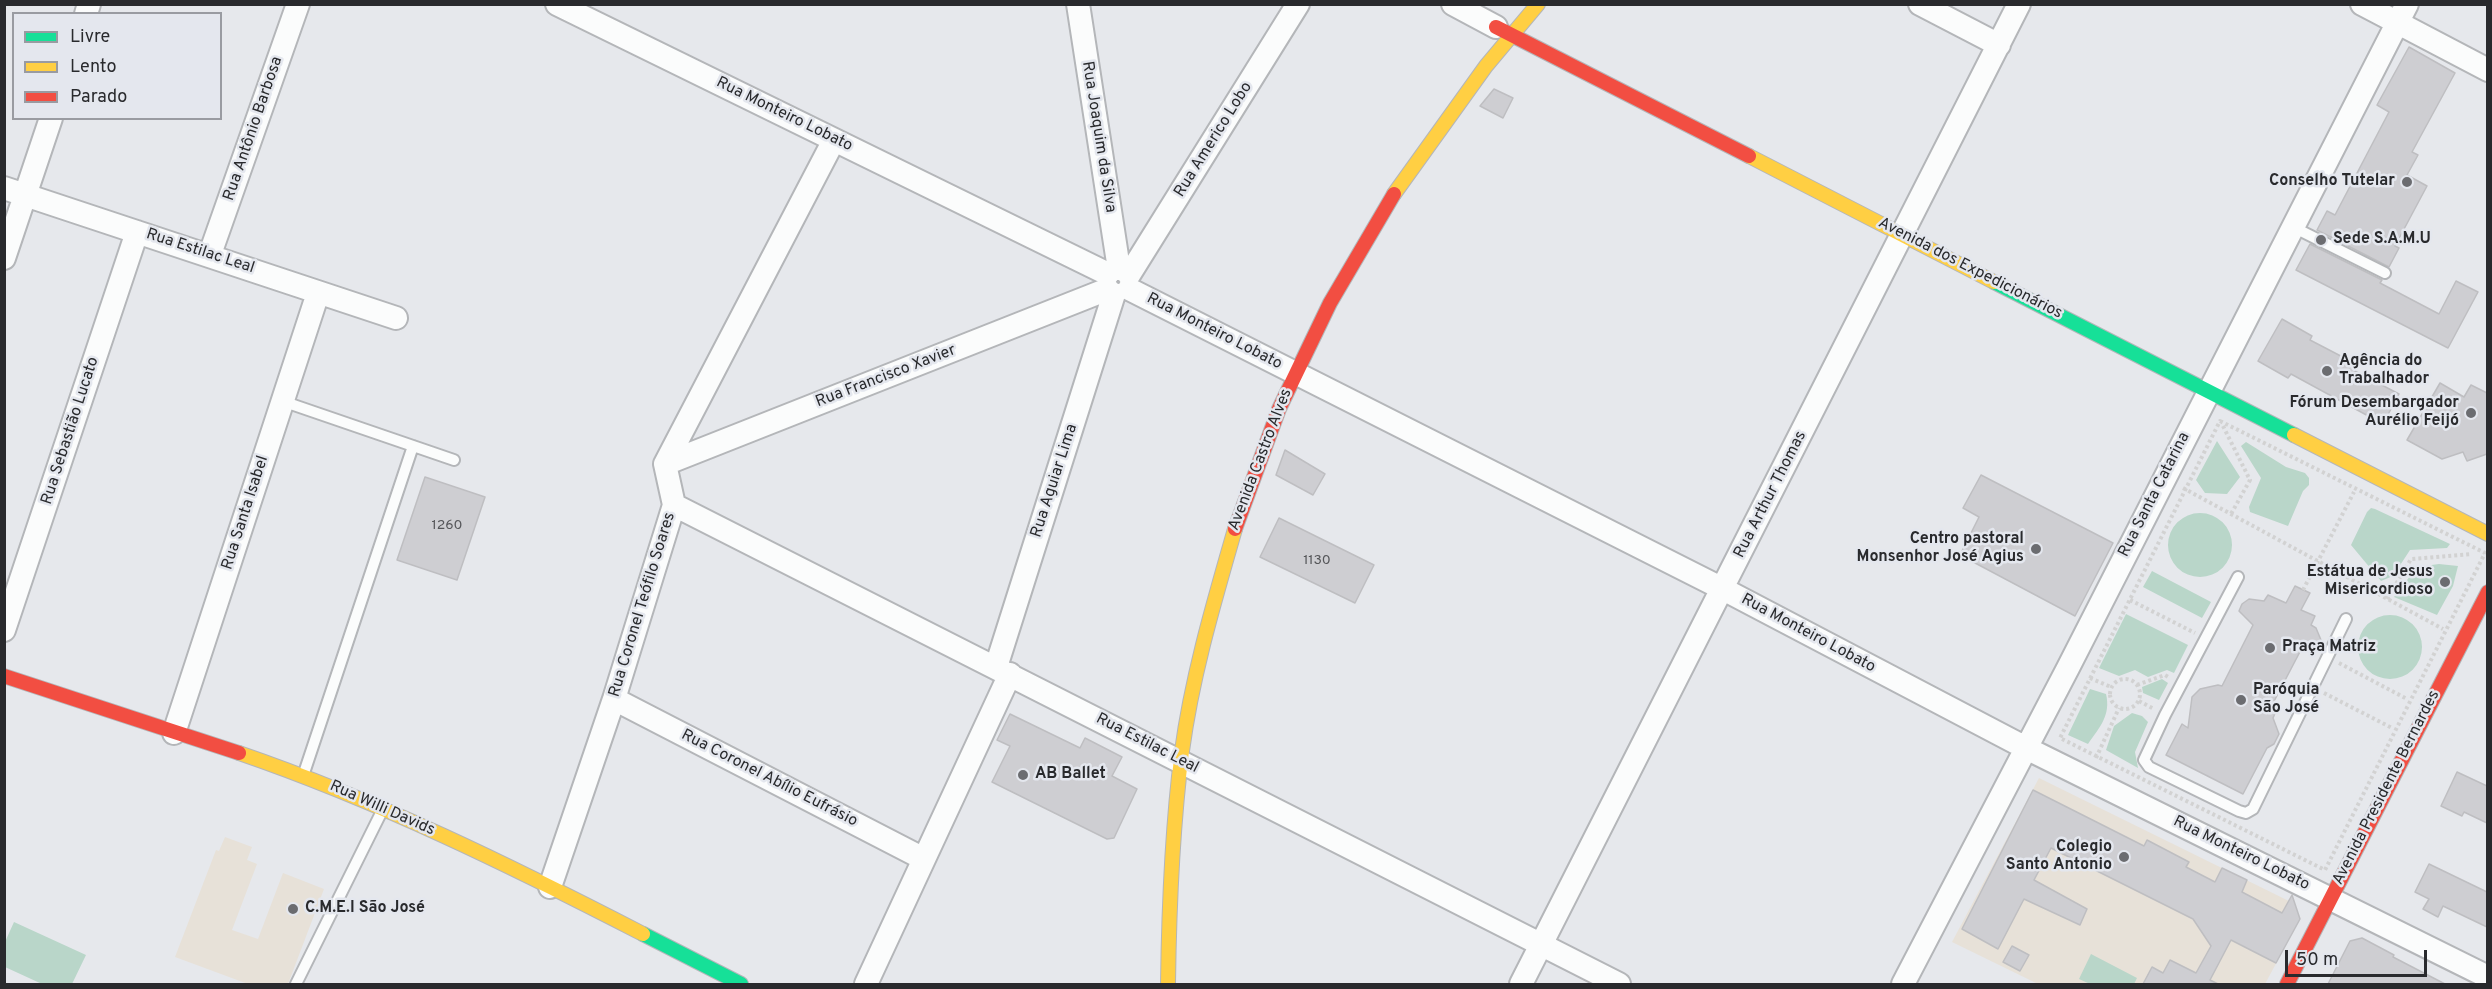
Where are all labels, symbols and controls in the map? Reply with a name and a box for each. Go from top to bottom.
legend [12,12,222,120]
text: Livre [70,26,110,49]
street label: Rua Antônio Barbosa [220,54,288,204]
text: Lento [70,56,116,79]
street label: Rua Joaquim da Silva [1077,60,1119,214]
street label: Rua Monteiro Lobato [713,74,855,156]
street label: Rua Americo Lobo [1171,79,1257,201]
text: Parado [70,86,127,109]
place label: Conselho Tutelar [2269,172,2395,192]
marker: Conselho Tutelar [2400,175,2414,189]
street label: Avenida dos Expedicionários [1875,214,2065,324]
street label: Rua Estilac Leal [143,225,257,279]
place label: Sede S.A.M.U [2333,230,2431,250]
marker: Sede S.A.M.U [2314,233,2328,247]
street label: Rua Monteiro Lobato [1143,290,1285,374]
street label: Rua Francisco Xavier [813,341,959,413]
place label: Agência do Trabalhador [2339,352,2429,390]
street label: Rua Sebastião Lucato [38,355,104,507]
marker: Agência do Trabalhador [2320,364,2334,378]
street label: Avenida Castro Alves [1225,386,1297,534]
place label: Fórum Desembargador Aurélio Feijó [2290,394,2459,432]
marker: Fórum Desembargador Aurélio Feijó [2464,406,2478,420]
street label: Rua Aguiar Lima [1028,422,1082,540]
street label: Rua Arthur Thomas [1731,428,1811,562]
street label: Rua Santa Catarina [2115,429,2195,561]
street label: Rua Santa Isabel [219,454,273,572]
street label: Rua Coronel Teófilo Soares [606,510,680,700]
house number: 1260 [431,518,463,534]
place label: Centro pastoral Monsenhor José Agius [1856,530,2024,568]
marker: Centro pastoral Monsenhor José Agius [2029,542,2043,556]
house number: 1130 [1303,553,1331,569]
place label: Estátua de Jesus Misericordioso [2307,563,2433,601]
marker: Estátua de Jesus Misericordioso [2438,575,2452,589]
street label: Rua Monteiro Lobato [1738,590,1878,678]
place label: Praça Matriz [2282,638,2376,658]
marker: Praça Matriz [2263,641,2277,655]
place label: Paróquia São José [2253,681,2319,719]
street label: Avenida Presidente Bernardes [2329,687,2445,889]
marker: Paróquia São José [2234,693,2248,707]
street label: Rua Estilac Leal [1092,710,1202,778]
street label: Rua Coronel Abílio Eufrásio [678,726,860,832]
place label: AB Ballet [1035,765,1106,785]
marker: AB Ballet [1016,768,1030,782]
street label: Rua Willi Davids [326,777,438,841]
street label: Rua Monteiro Lobato [2170,813,2312,895]
place label: Colegio Santo Antonio [2006,838,2112,876]
marker: Colegio Santo Antonio [2117,850,2131,864]
place label: C.M.E.I São José [305,899,425,919]
marker: C.M.E.I São José [286,902,300,916]
scale bar [2288,938,2430,976]
text: 50 m [2296,949,2338,972]

